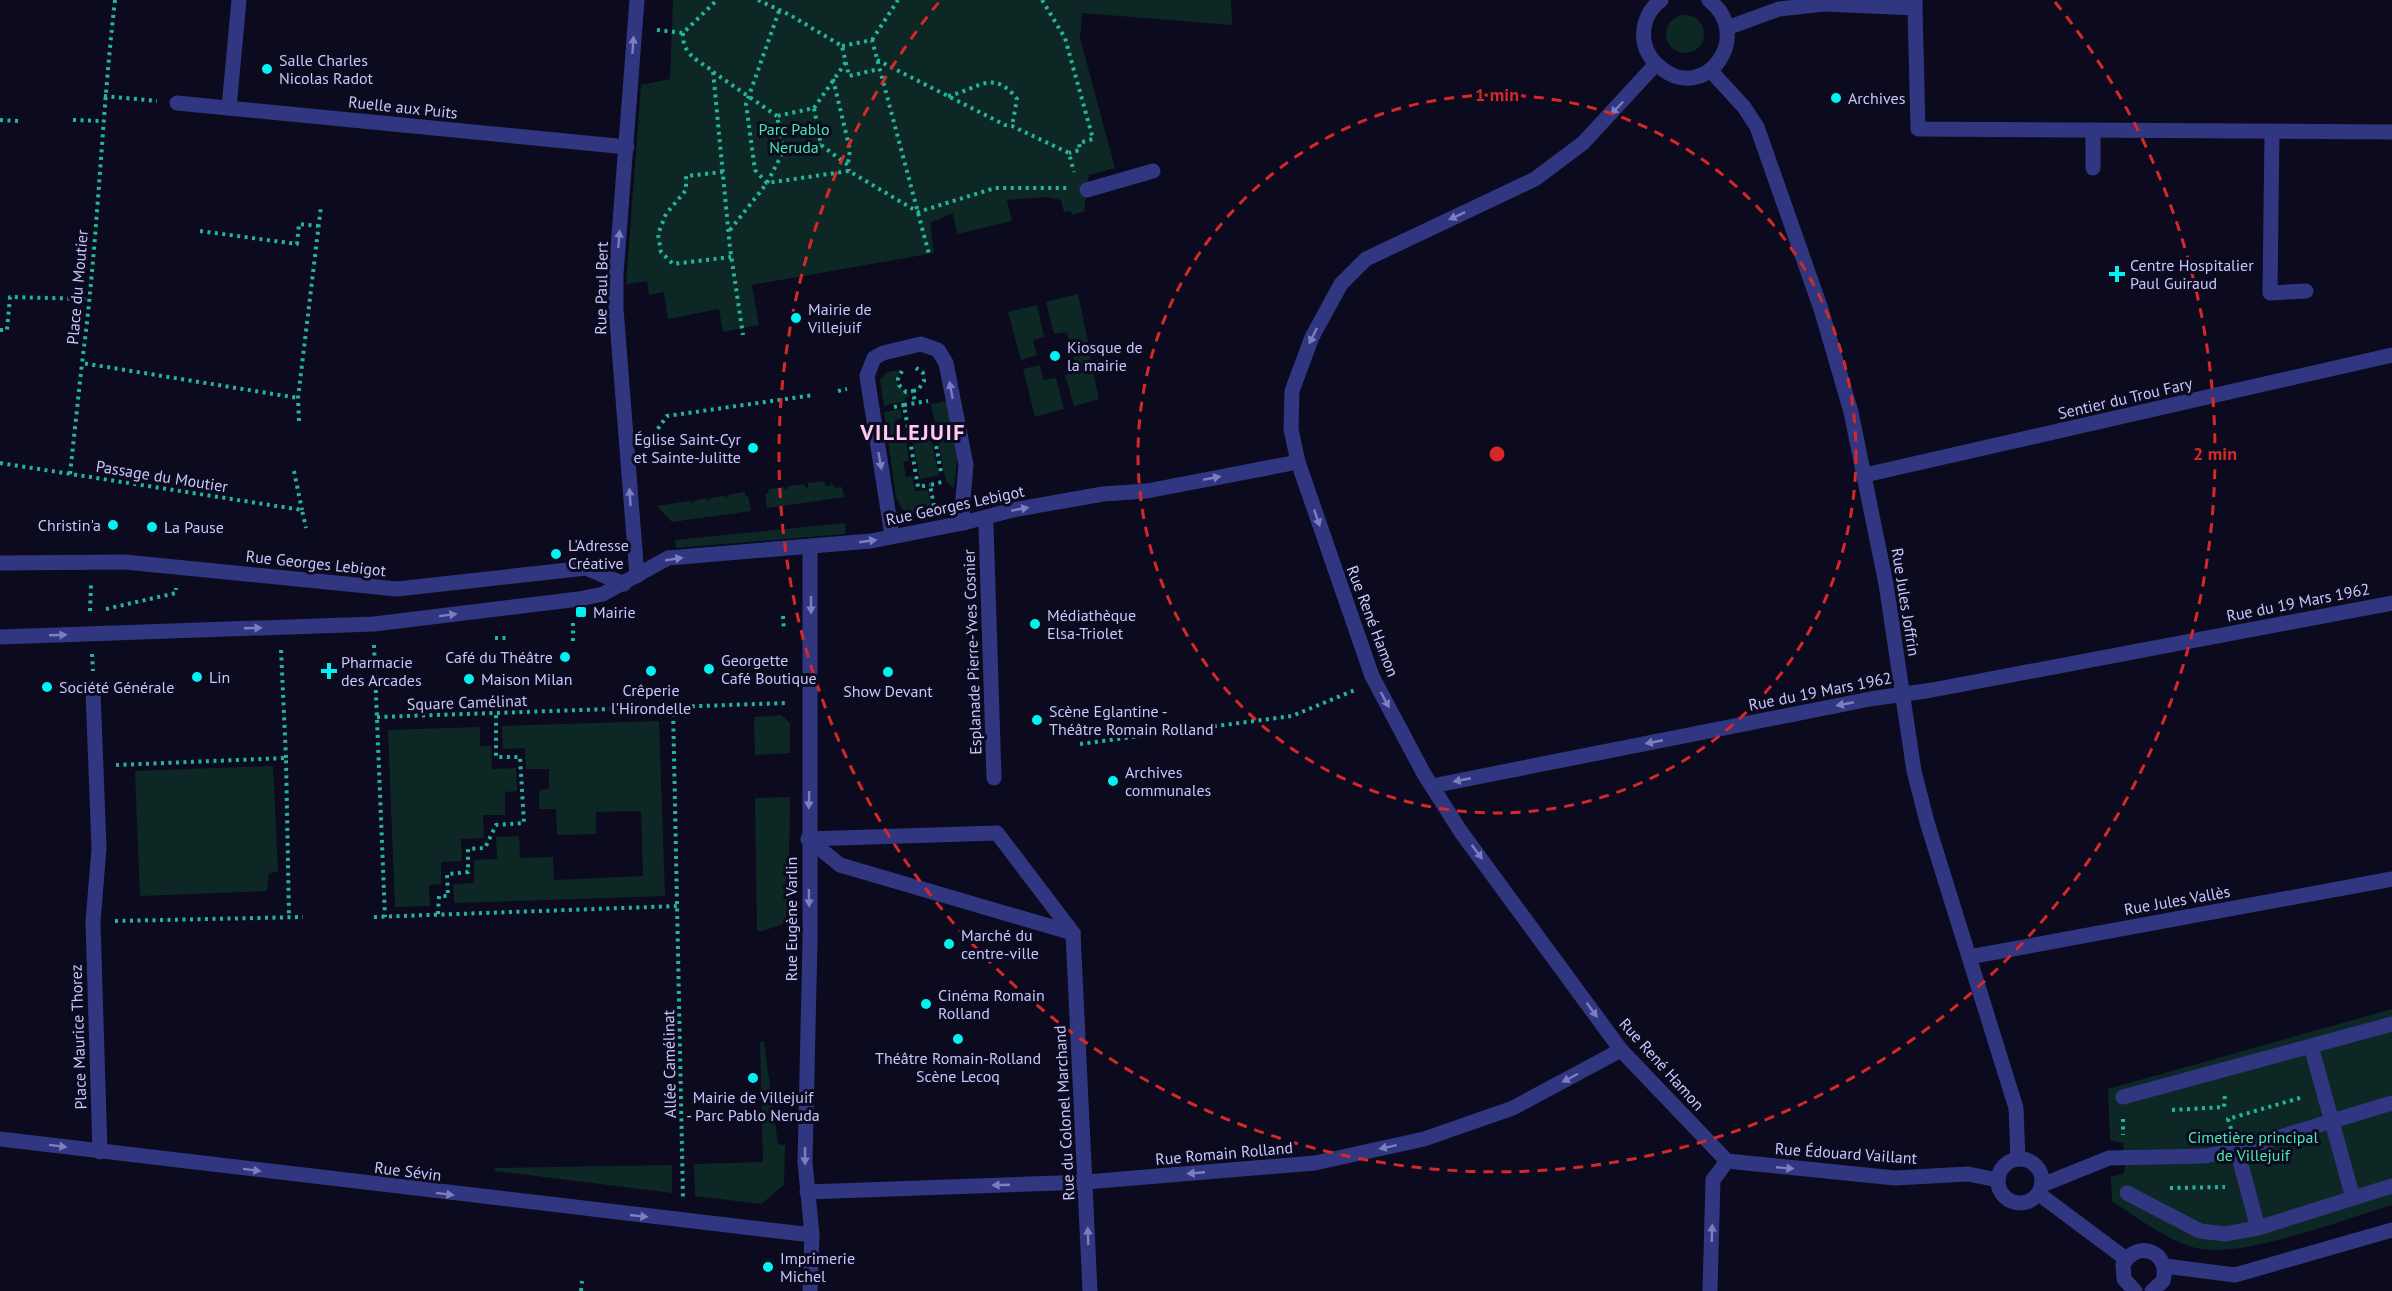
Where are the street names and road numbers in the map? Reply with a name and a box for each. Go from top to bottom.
street label: Ruelle aux Puits [347,91,459,123]
street label: Place du Moutier [62,228,92,345]
street label: Rue Paul Bert [590,241,612,335]
street label: Sentier du Trou Fary [2056,373,2195,423]
street label: Passage du Moutier [95,456,230,496]
street label: Rue Georges Lebigot [884,480,1027,529]
street label: Rue Georges Lebigot [245,546,388,580]
street label: Rue Jules Joffrin [1888,547,1924,657]
street label: Esplanade Pierre-Yves Cosnier [958,548,986,755]
street label: Rue René Hamon [1343,563,1403,679]
street label: Rue du 19 Mars 1962 [2225,578,2371,626]
street label: Rue du 19 Mars 1962 [1747,667,1893,715]
street label: Square Camélinat [406,690,528,714]
street label: Rue Eugène Varlin [781,857,801,981]
street label: Rue Jules Vallès [2122,881,2232,919]
street label: Place Maurice Thorez [65,964,91,1110]
street label: Allée Camélinat [658,1009,680,1118]
street label: Rue René Hamon [1615,1014,1709,1114]
street label: Rue du Colonel Marchand [1049,1025,1079,1201]
street label: Rue Romain Rolland [1154,1137,1294,1169]
street label: Rue Édouard Vaillant [1774,1138,1918,1168]
street label: Rue Sévin [373,1157,443,1185]

